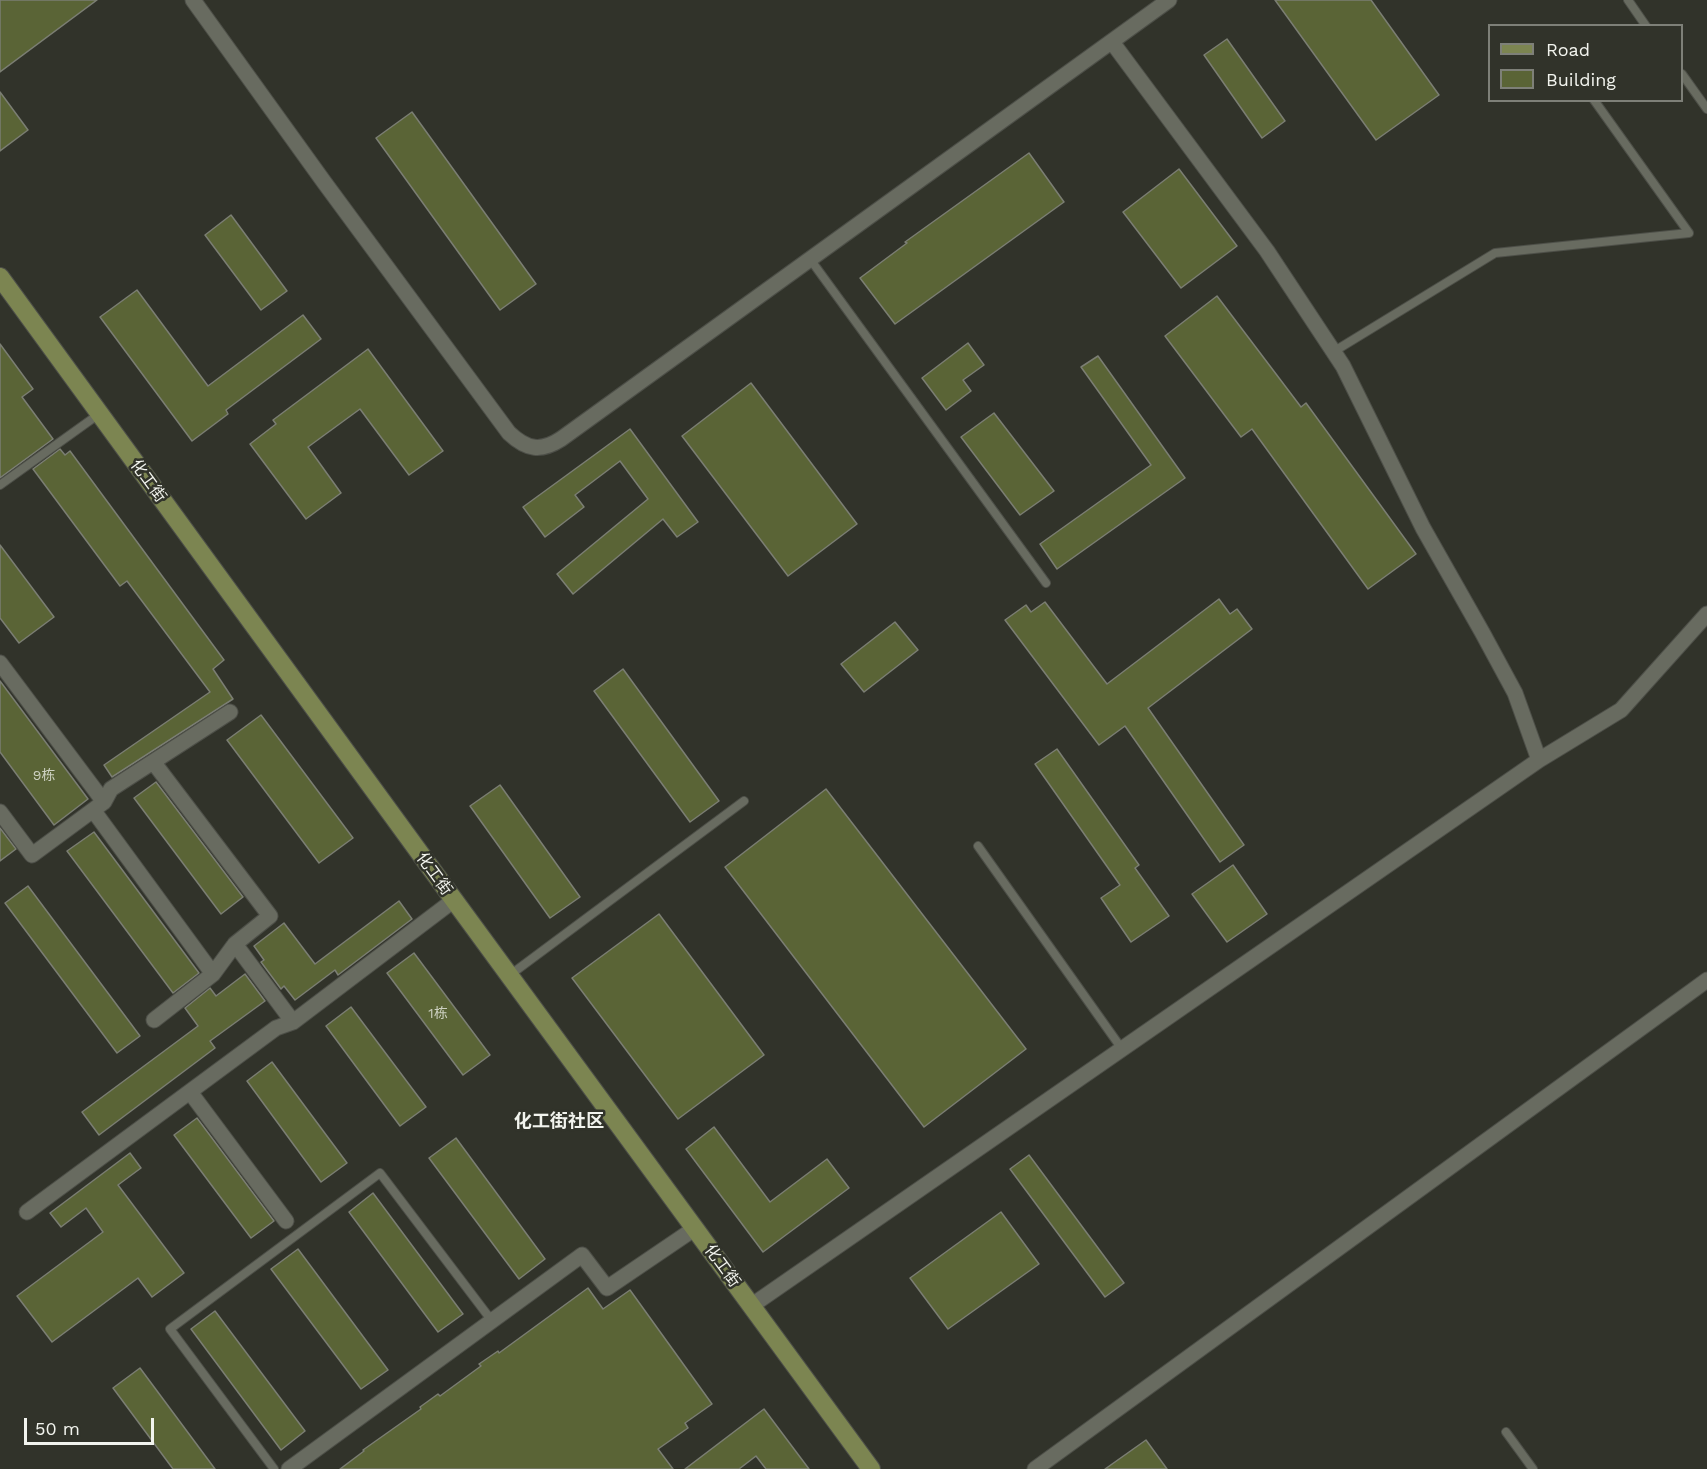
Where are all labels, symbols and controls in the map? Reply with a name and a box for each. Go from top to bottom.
legend [1488,24,1683,102]
text: Road [1546,39,1590,60]
text: Building [1546,69,1616,90]
street label: 化工街 [126,456,170,506]
house number: 9栋 [33,768,55,784]
street label: 化工街 [412,849,456,899]
house number: 1栋 [428,1006,448,1022]
district label: 化工街社区 [514,1111,604,1133]
street label: 化工街 [700,1241,744,1291]
scale bar [27,1406,158,1444]
text: 50 m [35,1418,80,1439]

